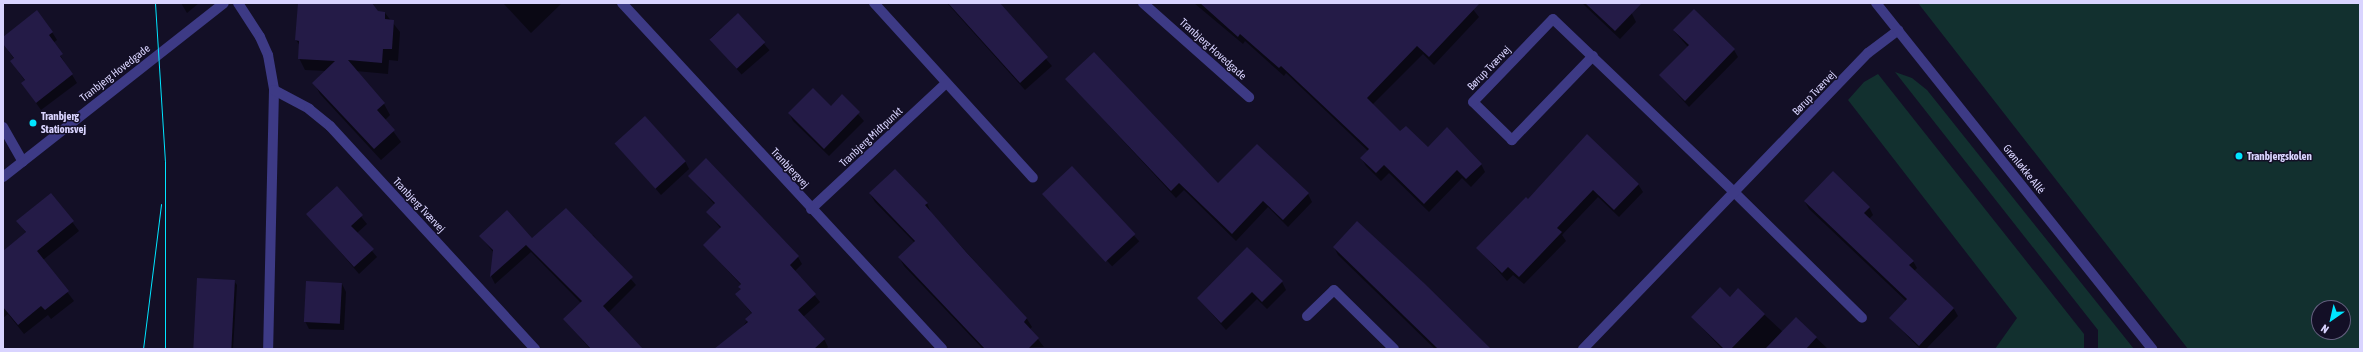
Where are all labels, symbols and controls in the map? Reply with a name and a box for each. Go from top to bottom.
street label: Tranbjerg Hovedgade [1177,16,1249,82]
street label: Tranbjerg Hovedgade [77,42,153,104]
street label: Børup Tværvej [1465,43,1513,93]
street label: Børup Tværvej [1790,68,1838,118]
street label: Tranbjerg Midtpunkt [837,104,905,170]
place label: Tranbjerg Stationsvej [41,110,86,136]
marker: Tranbjerg Stationsvej [28,118,38,128]
street label: Grønløkke Allé [2000,142,2048,196]
street label: Tranbjergvej [768,145,812,191]
place label: Tranbjergskolen [2247,149,2312,163]
marker: Tranbjergskolen [2234,151,2244,161]
street label: Tranbjerg Tværvej [390,175,448,235]
north arrow [2311,300,2351,340]
text: N [2319,322,2331,336]

